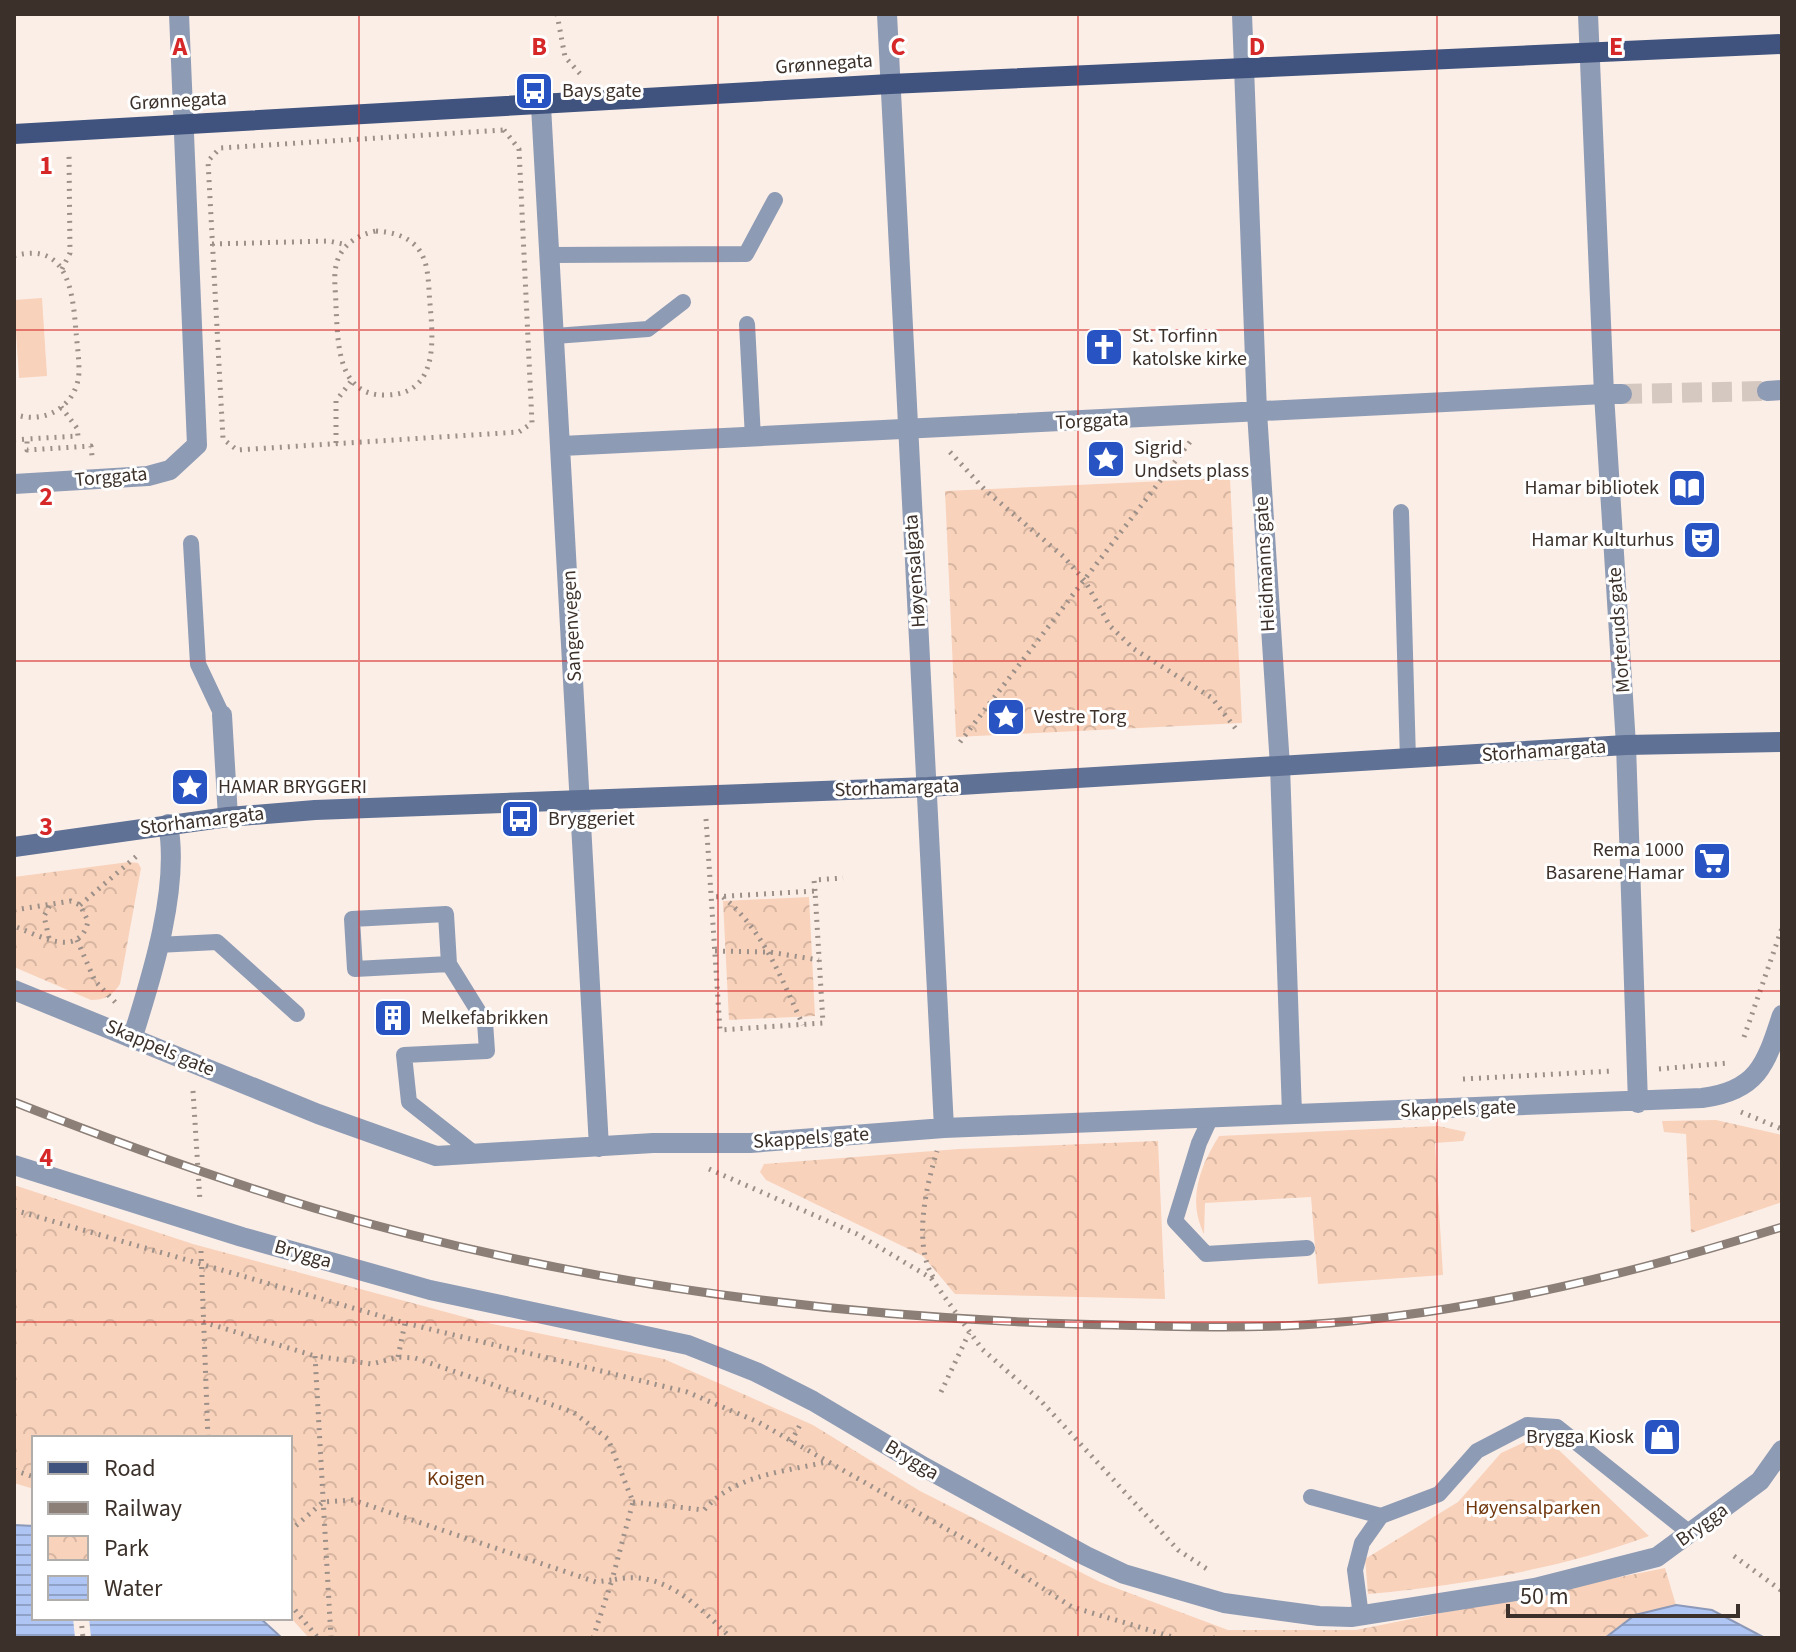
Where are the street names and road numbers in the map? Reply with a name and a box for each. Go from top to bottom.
street label: Grønnegata [774,47,874,81]
street label: Grønnegata [129,84,227,118]
street label: Torggata [1055,405,1129,437]
street label: Torggata [73,460,149,494]
street label: Heidmanns gate [1247,495,1283,633]
street label: Høyensalgata [897,513,933,629]
street label: Morteruds gate [1601,566,1637,694]
street label: Sangenvegen [555,569,589,683]
street label: Storhamargata [1481,733,1607,769]
street label: Storhamargata [834,772,960,804]
street label: Storhamargata [138,799,266,843]
street label: Skappels gate [101,1012,219,1084]
street label: Skappels gate [1400,1093,1517,1125]
street label: Skappels gate [752,1120,870,1156]
street label: Brygga [271,1232,335,1276]
street label: Brygga [880,1433,944,1487]
street label: Brygga [1670,1496,1734,1554]

